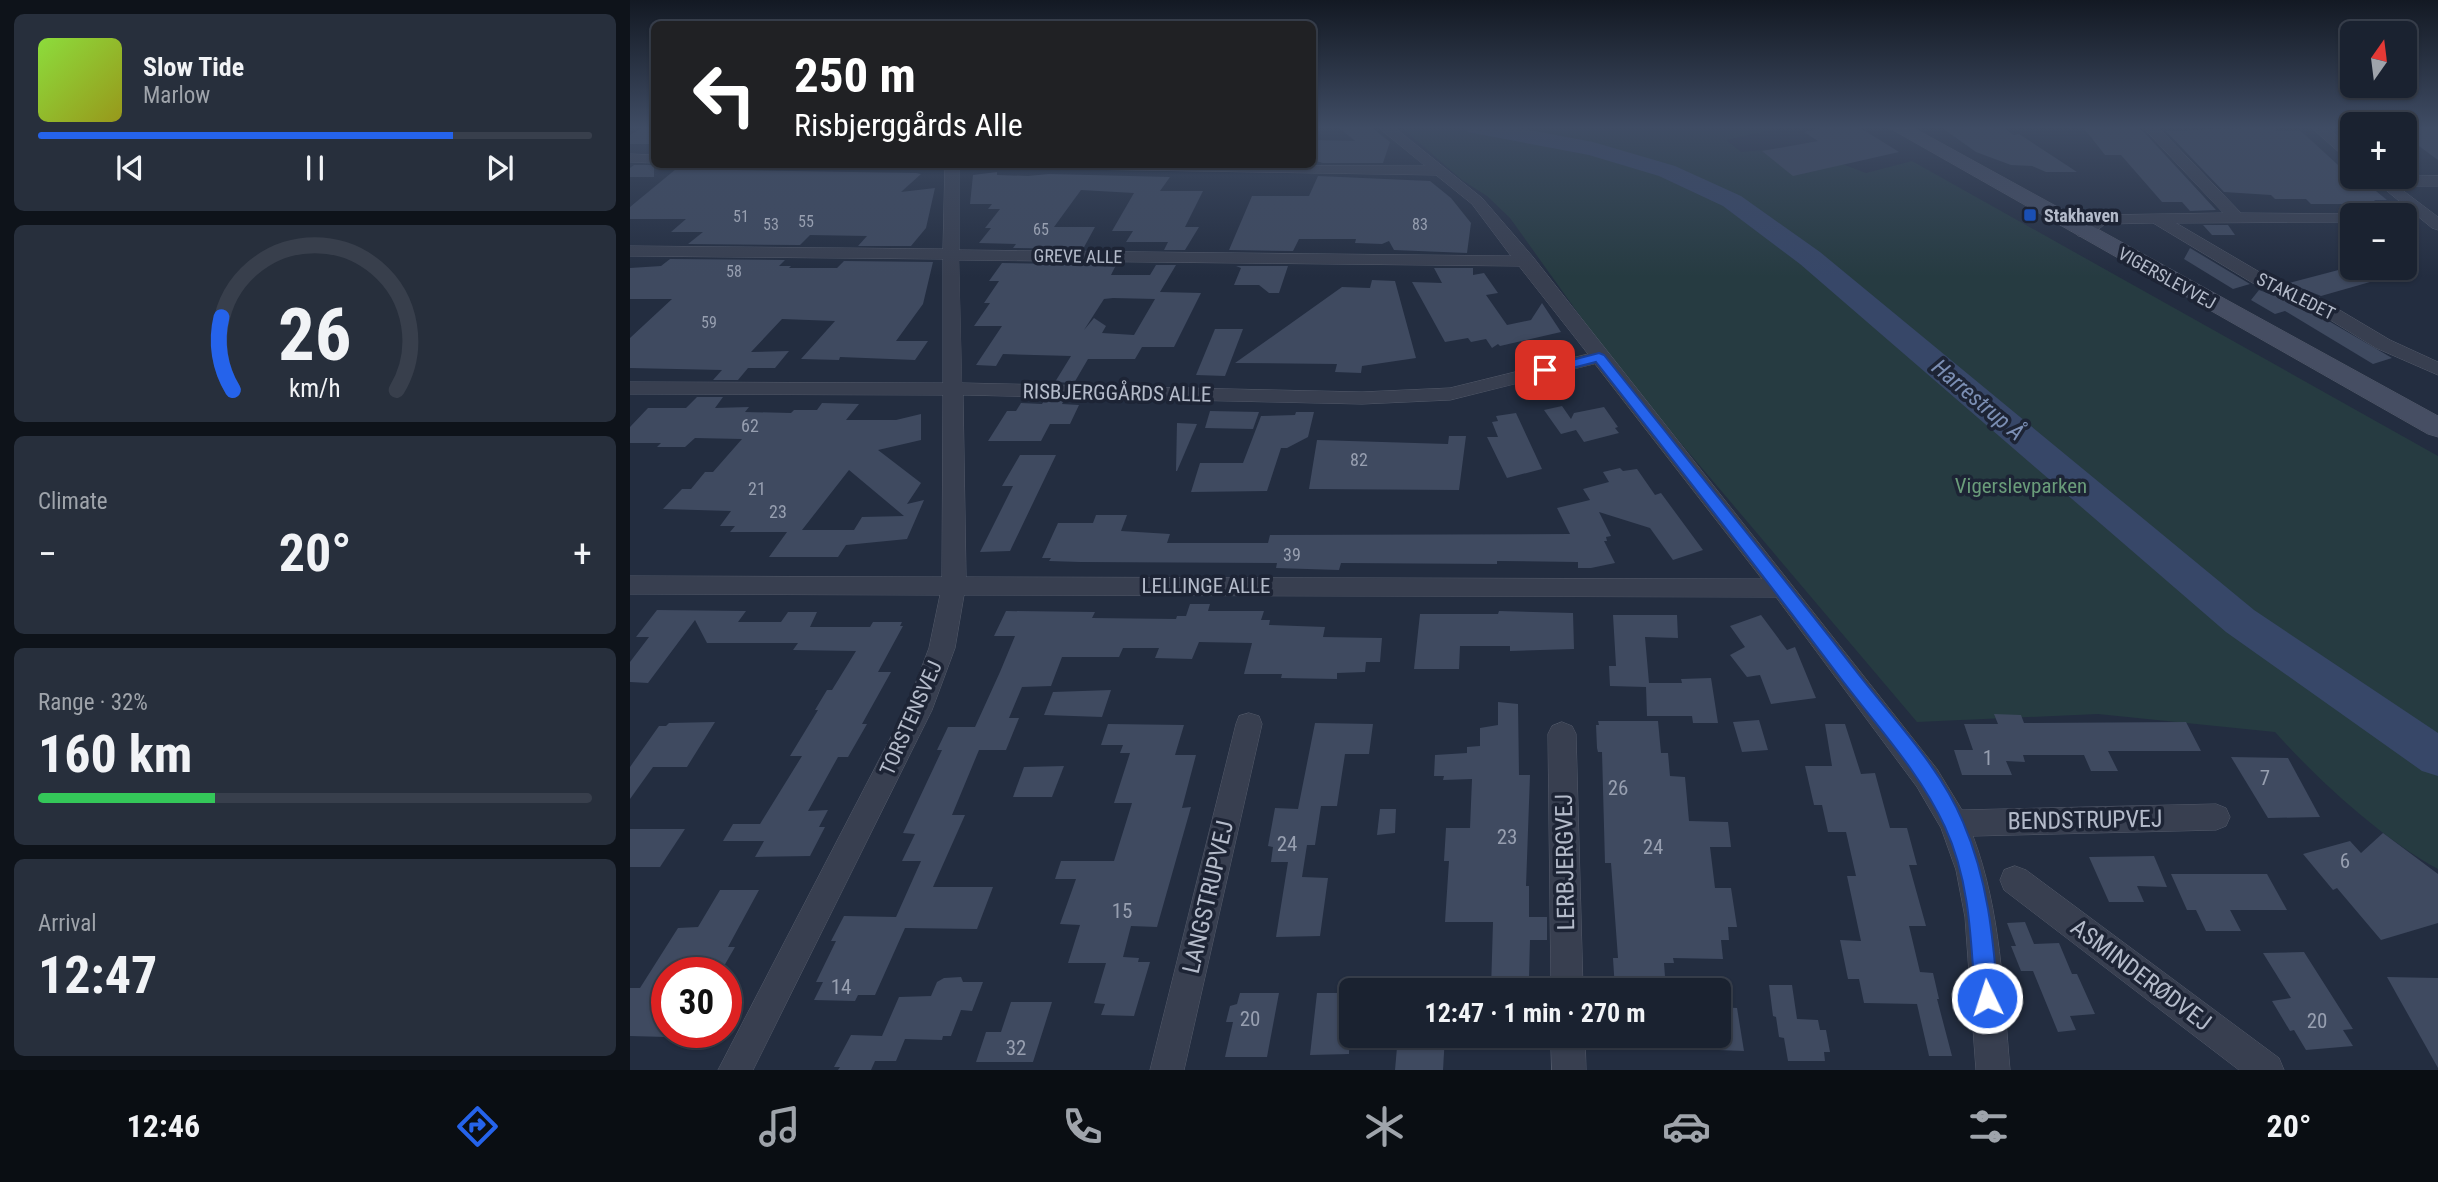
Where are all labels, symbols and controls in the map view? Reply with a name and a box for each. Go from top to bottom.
north arrow [2340,21,2417,98]
map controls [2340,21,2417,280]
text: 250 m [794,47,916,104]
icon: left [679,49,770,140]
text: Slow Tide [143,52,244,82]
text: Marlow [143,82,210,109]
text: Risbjerggårds Alle [794,106,1023,144]
button: + [2340,112,2417,189]
icon: previous [111,149,149,187]
icon: pause [296,149,334,187]
icon: next [481,149,519,187]
button: − [2340,203,2417,280]
place label: Stakhaven [2044,205,2119,226]
house number: 51 [733,207,749,226]
marker: Stakhaven [2022,207,2038,223]
house number: 55 [798,212,814,231]
house number: 53 [763,215,779,234]
house number: 83 [1412,215,1428,234]
house number: 65 [1033,220,1049,239]
street label: VIGERSLEVVEJ [2115,243,2219,313]
street label: GREVE ALLE [1033,245,1123,267]
house number: 58 [726,262,742,281]
street label: STAKLEDET [2253,268,2339,324]
text: 26 [278,292,352,378]
house number: 59 [701,313,717,332]
pin [1515,340,1575,400]
icon: arrive [1526,351,1564,389]
water label: Harrestrup Å [1926,352,2031,446]
text: km/h [289,374,341,403]
street label: RISBJERGGÅRDS ALLE [1022,379,1212,407]
house number: 62 [741,415,759,436]
house number: 82 [1350,449,1368,470]
park label: Vigerslevparken [1955,474,2087,498]
house number: 21 [748,478,766,499]
text: Climate [38,488,108,515]
house number: 23 [769,501,787,522]
text: 20° [279,523,351,584]
text: − [38,532,57,576]
text: + [573,532,592,576]
house number: 39 [1283,544,1301,565]
street label: LELLINGE ALLE [1142,574,1270,598]
street label: TORSTENSVEJ [875,657,947,779]
text: Range · 32% [38,689,148,716]
text: 160 km [38,724,192,785]
house number: 1 [1983,746,1993,770]
house number: 7 [2260,766,2270,790]
house number: 26 [1608,776,1628,800]
street label: LERBJERGVEJ [1550,793,1580,931]
street label: BENDSTRUPVEJ [2007,805,2163,835]
street label: LANGSTRUPVEJ [1177,818,1239,976]
house number: 23 [1497,825,1517,849]
house number: 24 [1277,832,1297,856]
house number: 24 [1643,835,1663,859]
house number: 6 [2340,849,2350,873]
house number: 15 [1112,899,1132,923]
text: Arrival [38,910,97,937]
street label: ASMINDERØDVEJ [2065,913,2217,1037]
text: 12:47 [38,945,157,1006]
speed limit sign: 30 [651,957,742,1048]
position arrow [1950,961,2024,1035]
house number: 14 [831,975,851,999]
text: 12:47 · 1 min · 270 m [1425,998,1645,1028]
house number: 20 [1240,1007,1260,1031]
house number: 20 [2307,1009,2327,1033]
house number: 32 [1006,1036,1026,1060]
icon: directions [453,1102,502,1151]
icon: music [755,1102,804,1151]
icon: phone [1058,1102,1107,1151]
icon: climate [1360,1102,1409,1151]
icon: car [1662,1102,1711,1151]
icon: filters [1964,1102,2013,1151]
text: 12:46 [127,1107,200,1145]
text: 20° [2267,1107,2311,1145]

